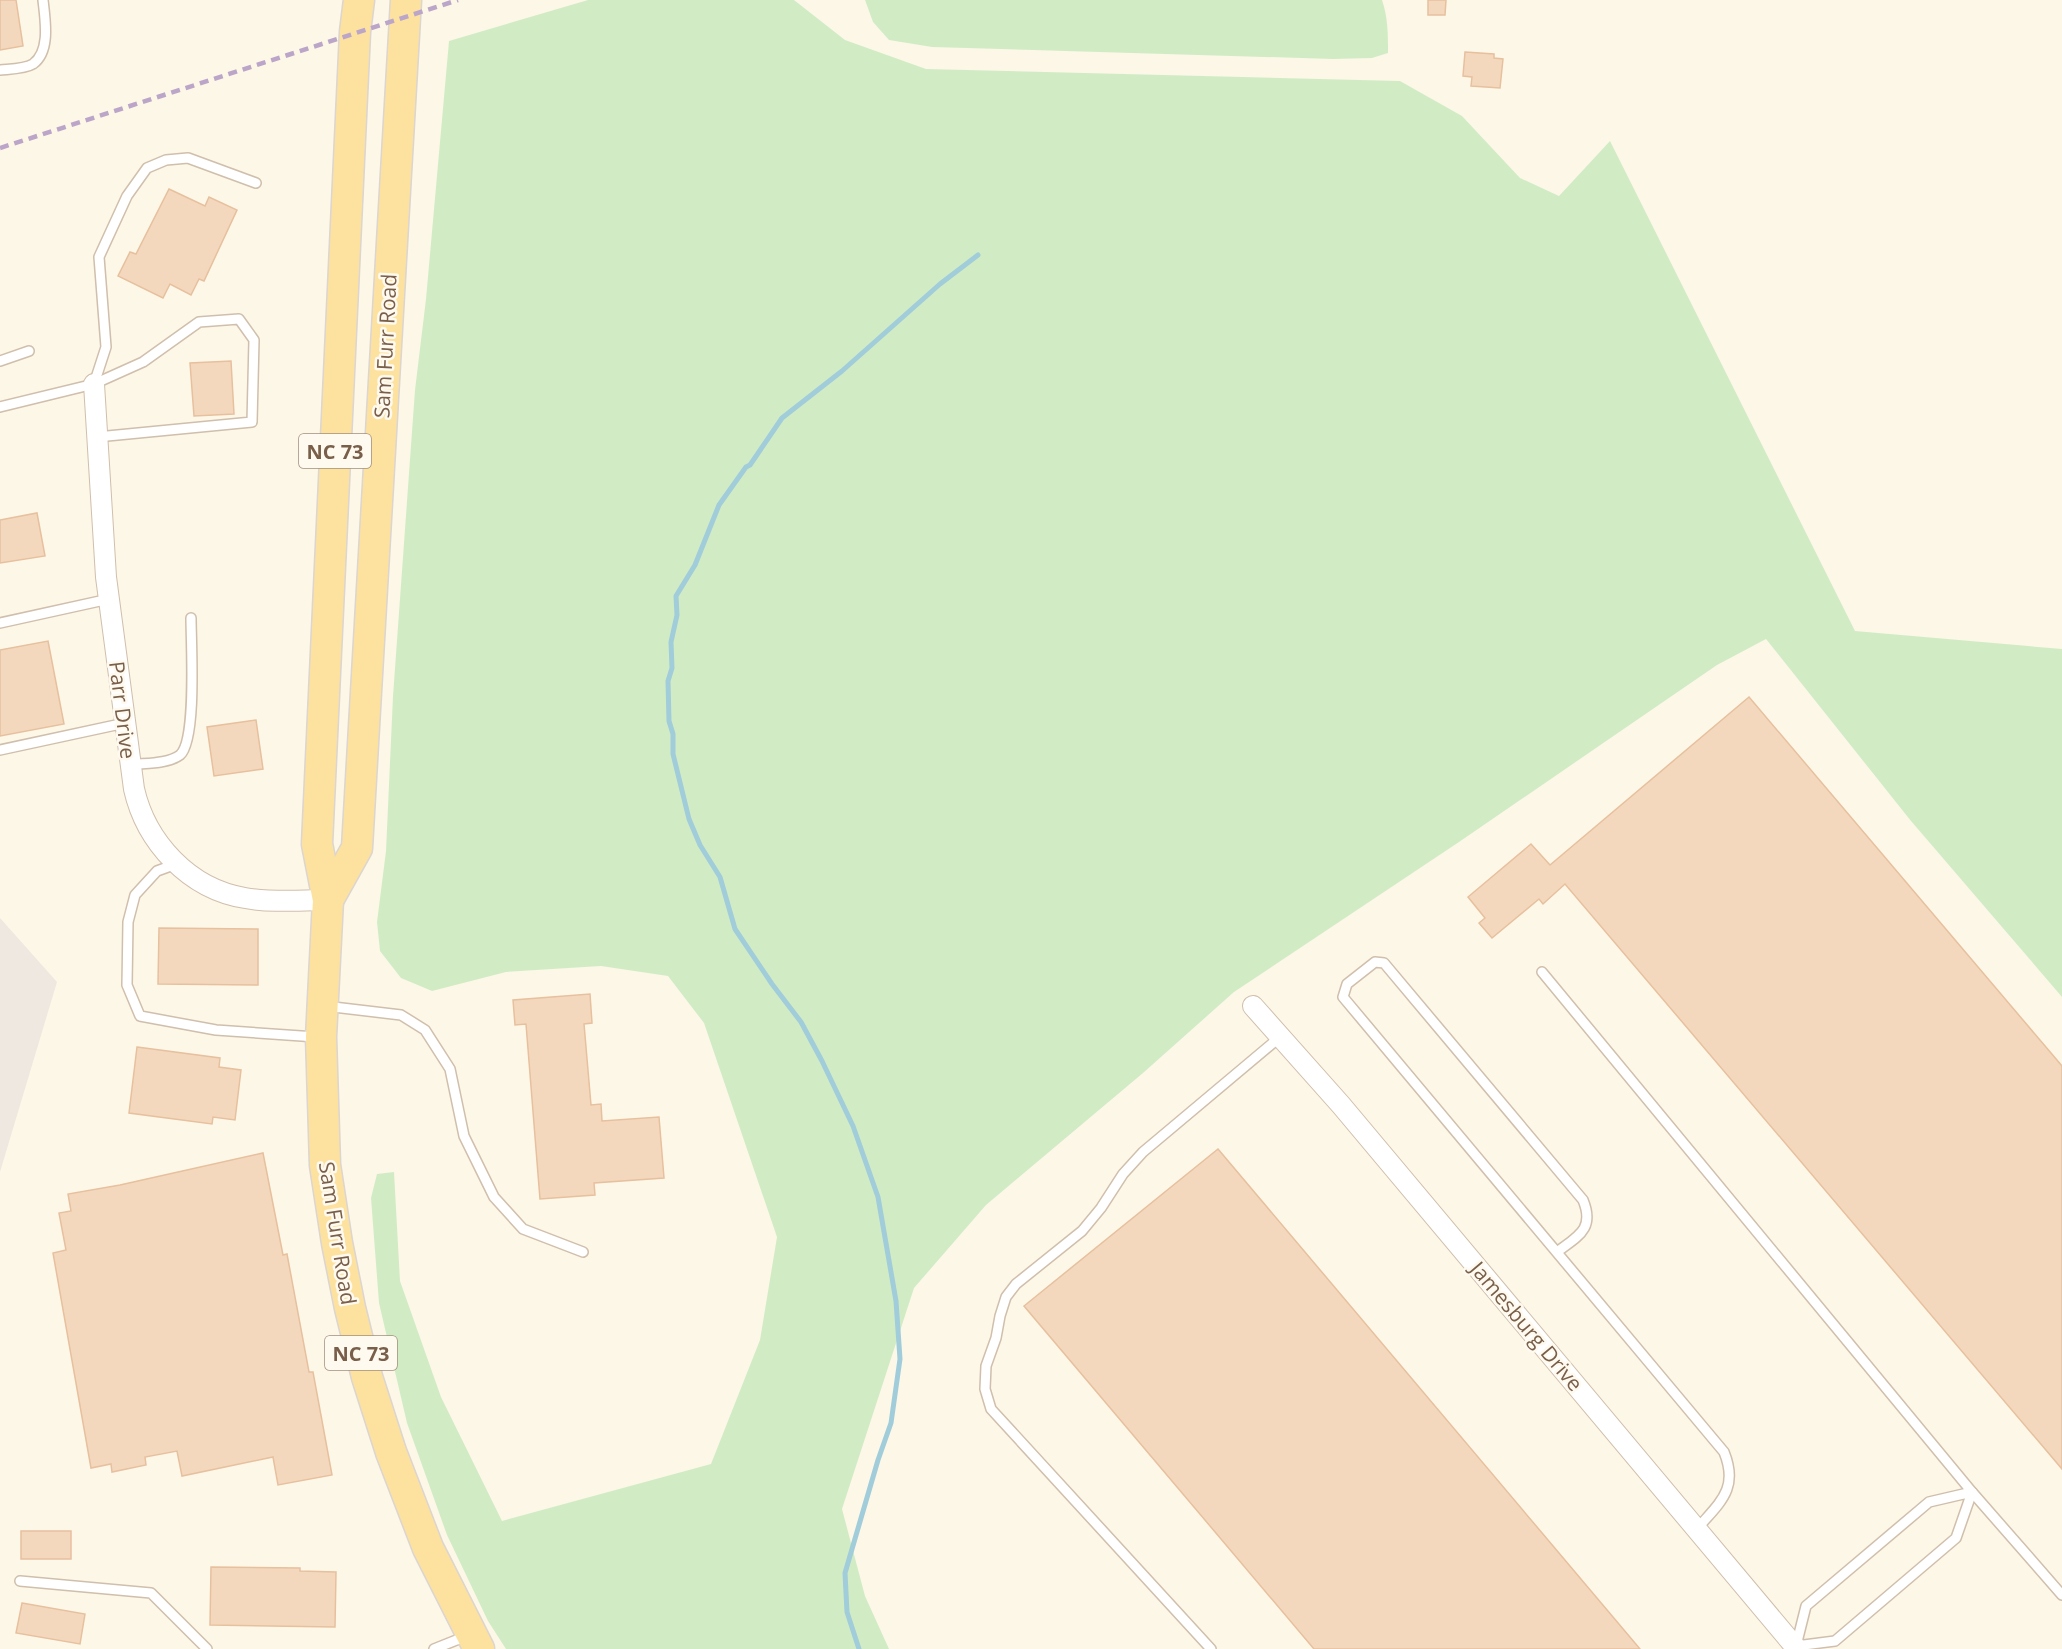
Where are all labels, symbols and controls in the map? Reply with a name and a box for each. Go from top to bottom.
street label: Sam Furr Road [367,273,403,419]
road number: NC 73 [299,434,371,468]
street label: Parr Drive [103,659,143,761]
street label: Sam Furr Road [313,1159,363,1307]
street label: Jamesburg Drive [1463,1254,1590,1397]
road number: NC 73 [325,1336,397,1370]

